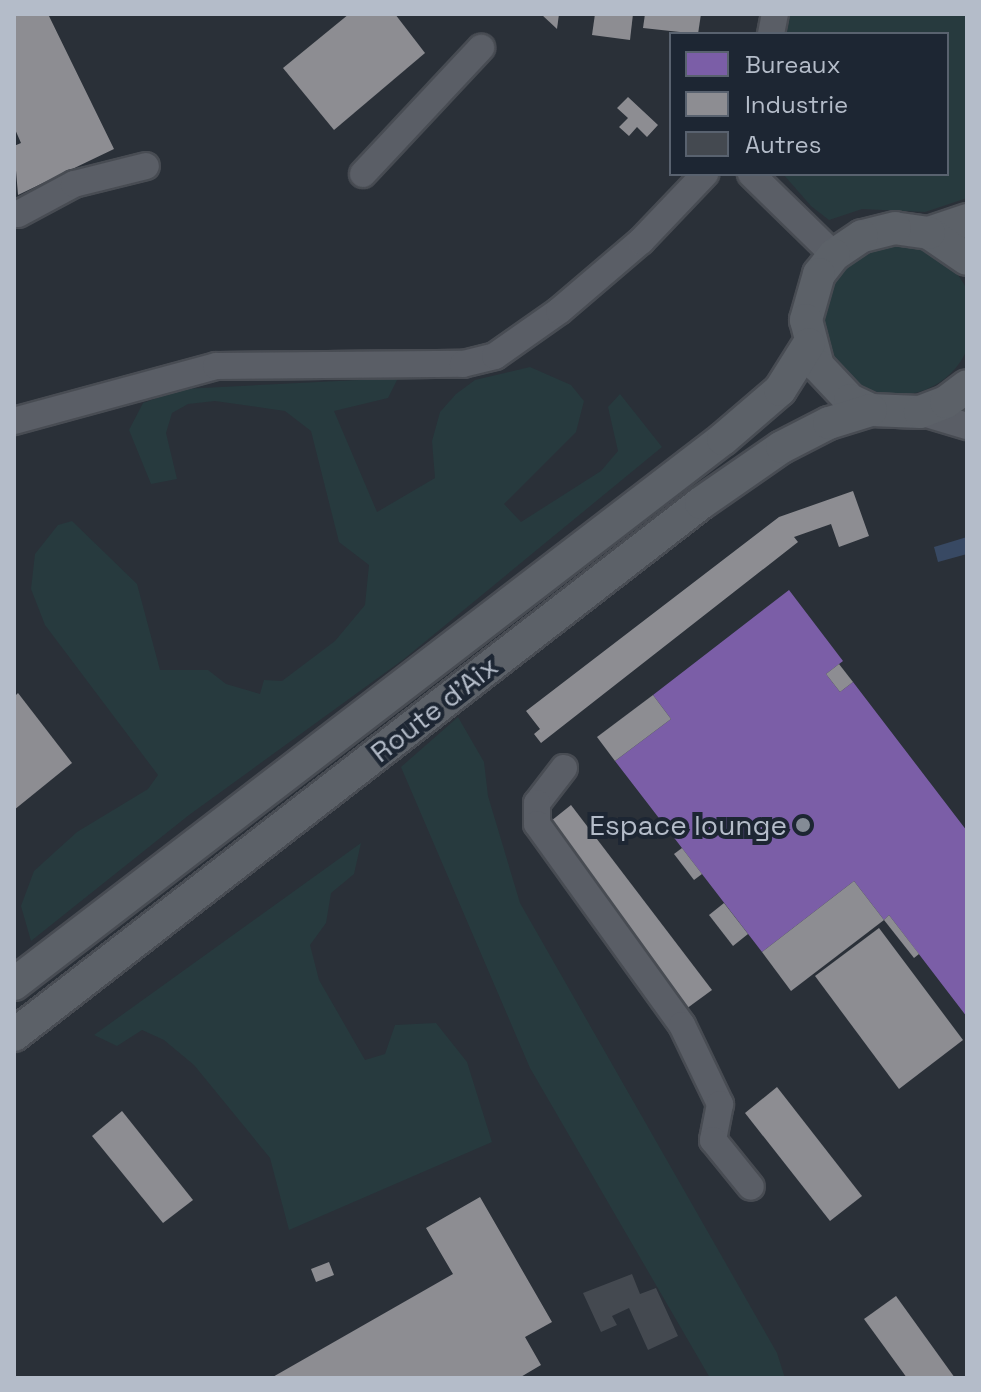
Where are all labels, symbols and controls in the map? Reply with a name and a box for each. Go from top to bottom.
legend [669,32,949,176]
text: Bureaux [745,49,841,80]
text: Industrie [745,89,848,120]
text: Autres [745,129,821,160]
street label: Route d'Aix [364,649,504,769]
place label: Espace lounge [589,808,787,842]
marker: Espace lounge [794,816,812,834]

